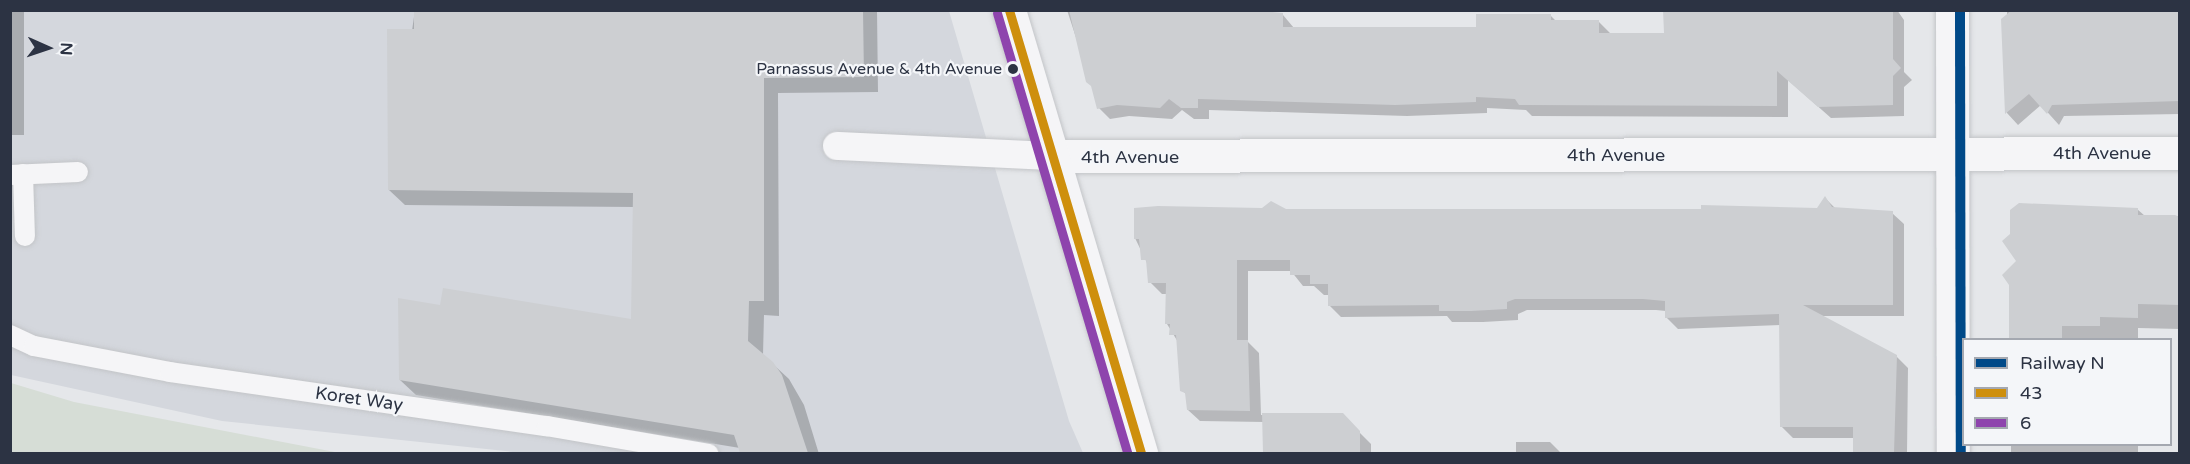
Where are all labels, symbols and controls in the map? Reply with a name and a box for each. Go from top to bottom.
north arrow [18,18,78,78]
text: N [56,42,76,56]
place label: Parnassus Avenue & 4th Avenue [756,59,1002,79]
marker: Parnassus Avenue & 4th Avenue [1007,63,1019,75]
street label: 4th Avenue [2053,142,2151,164]
street label: 4th Avenue [1567,144,1665,166]
street label: 4th Avenue [1081,146,1179,168]
legend [1962,338,2172,446]
text: Railway N [2020,352,2105,374]
street label: Koret Way [314,382,404,416]
text: 43 [2020,382,2043,404]
text: 6 [2020,412,2031,434]

